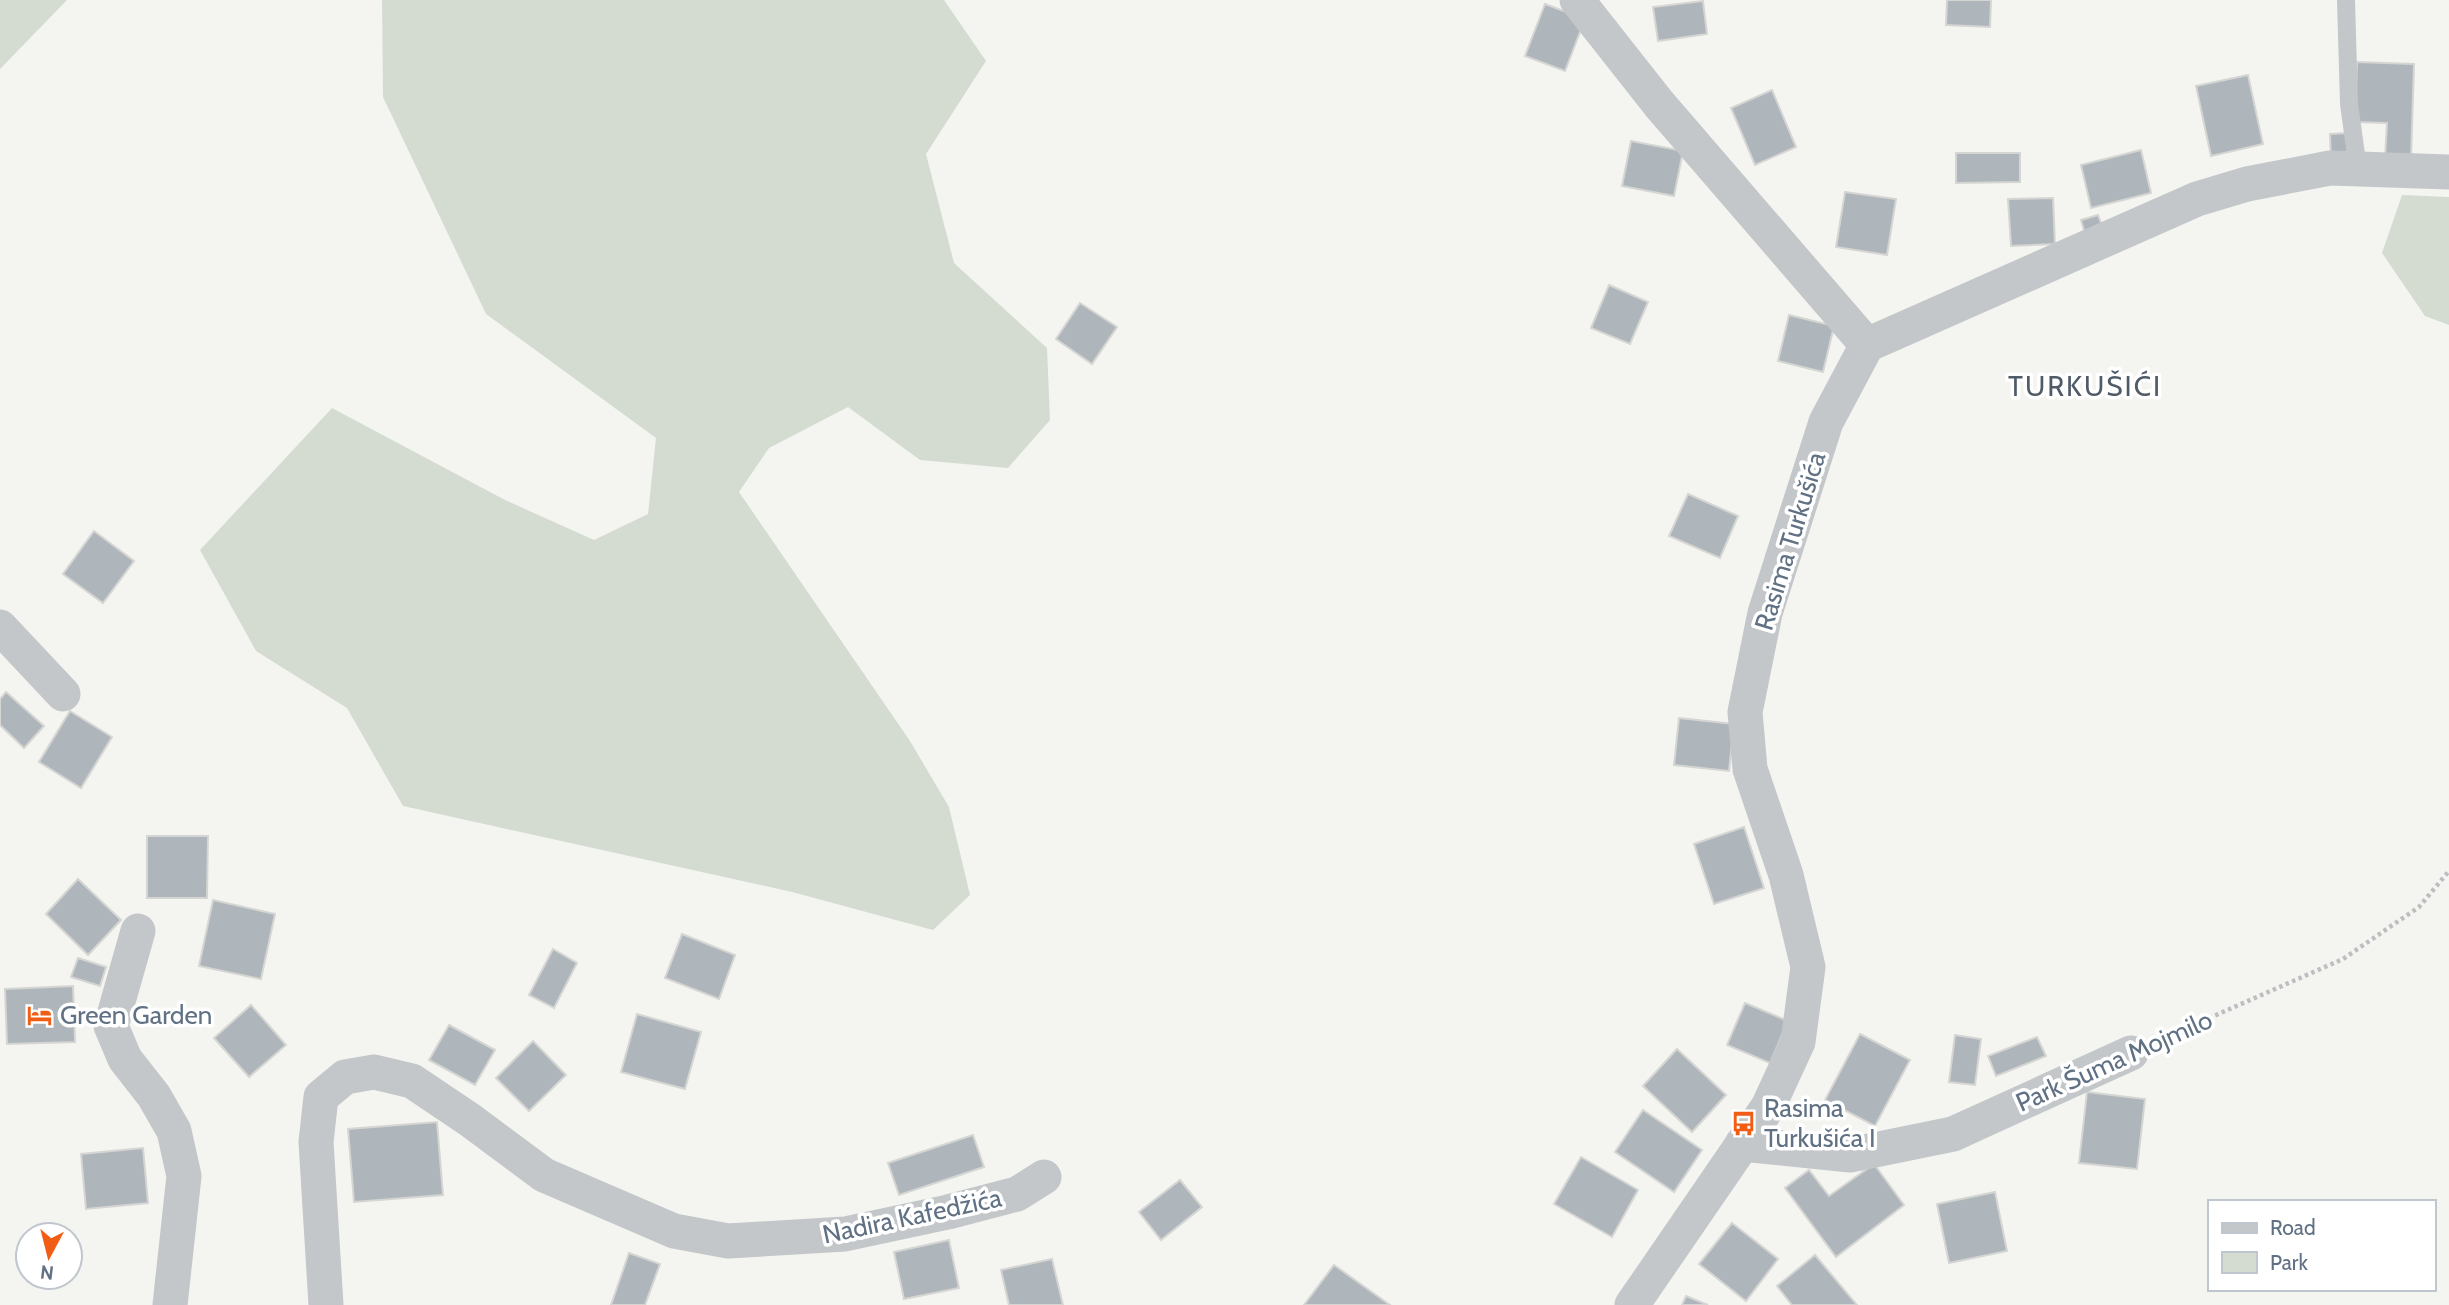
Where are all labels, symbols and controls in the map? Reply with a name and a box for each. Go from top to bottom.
district label: TURKUŠIĆI [2008,369,2162,403]
street label: Rasima Turkušića [1748,448,1832,634]
place label: Green Garden [60,999,212,1031]
hotel icon: Green Garden [26,1001,54,1029]
street label: Park Šuma Mojmilo [2011,1003,2217,1119]
place label: Rasima Turkušića I [1764,1092,1876,1154]
bus stop icon: Rasima Turkušića I [1730,1109,1758,1137]
street label: Nadira Kafedžića [820,1181,1005,1251]
legend [2208,1200,2435,1291]
text: Road [2270,1215,2316,1240]
north arrow [14,1221,84,1291]
text: Park [2270,1250,2308,1275]
text: N [39,1260,55,1285]

